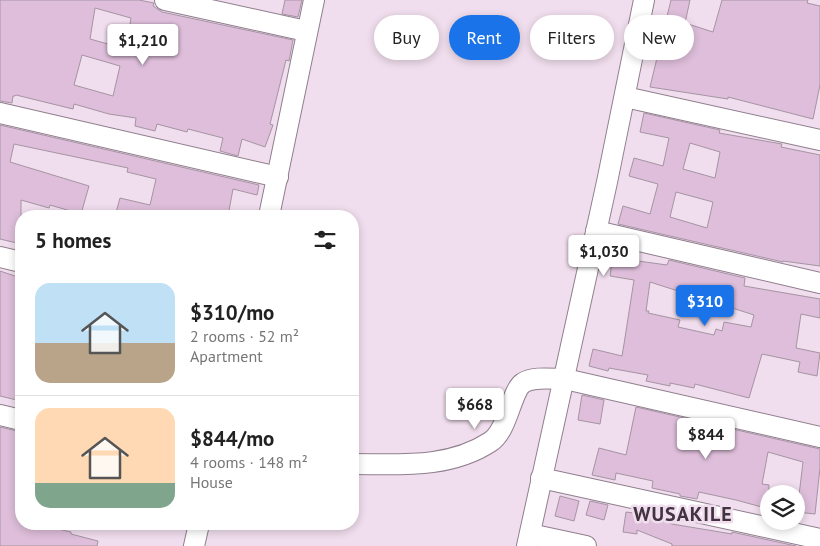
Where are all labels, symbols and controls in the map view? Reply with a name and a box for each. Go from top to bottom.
chip: Buy [374,15,439,60]
chip: Rent [449,15,520,60]
chip: Filters [530,15,614,60]
chip: New [624,15,694,60]
pin: $1,210 [102,23,184,66]
text: $1,210 [118,30,168,50]
icon: filters [311,226,339,254]
text: 5 homes [35,227,111,254]
pin: $1,030 [563,234,645,277]
text: $1,030 [579,241,629,261]
pin: $310 [675,284,735,327]
text: $310 [687,291,723,311]
text: $310/mo [190,299,274,326]
icon: home [75,303,135,363]
text: 2 rooms · 52 m² [190,326,299,346]
text: Apartment [190,346,263,366]
pin: $668 [445,388,505,430]
text: $668 [457,394,493,414]
pin: $844 [676,418,736,460]
text: $844 [688,424,724,444]
text: $844/mo [190,425,274,452]
icon: home [75,428,135,488]
text: 4 rooms · 148 m² [190,452,308,472]
text: House [190,472,233,492]
map controls [760,485,805,530]
button: layers [760,485,805,530]
district label: WUSAKILE [633,501,733,527]

